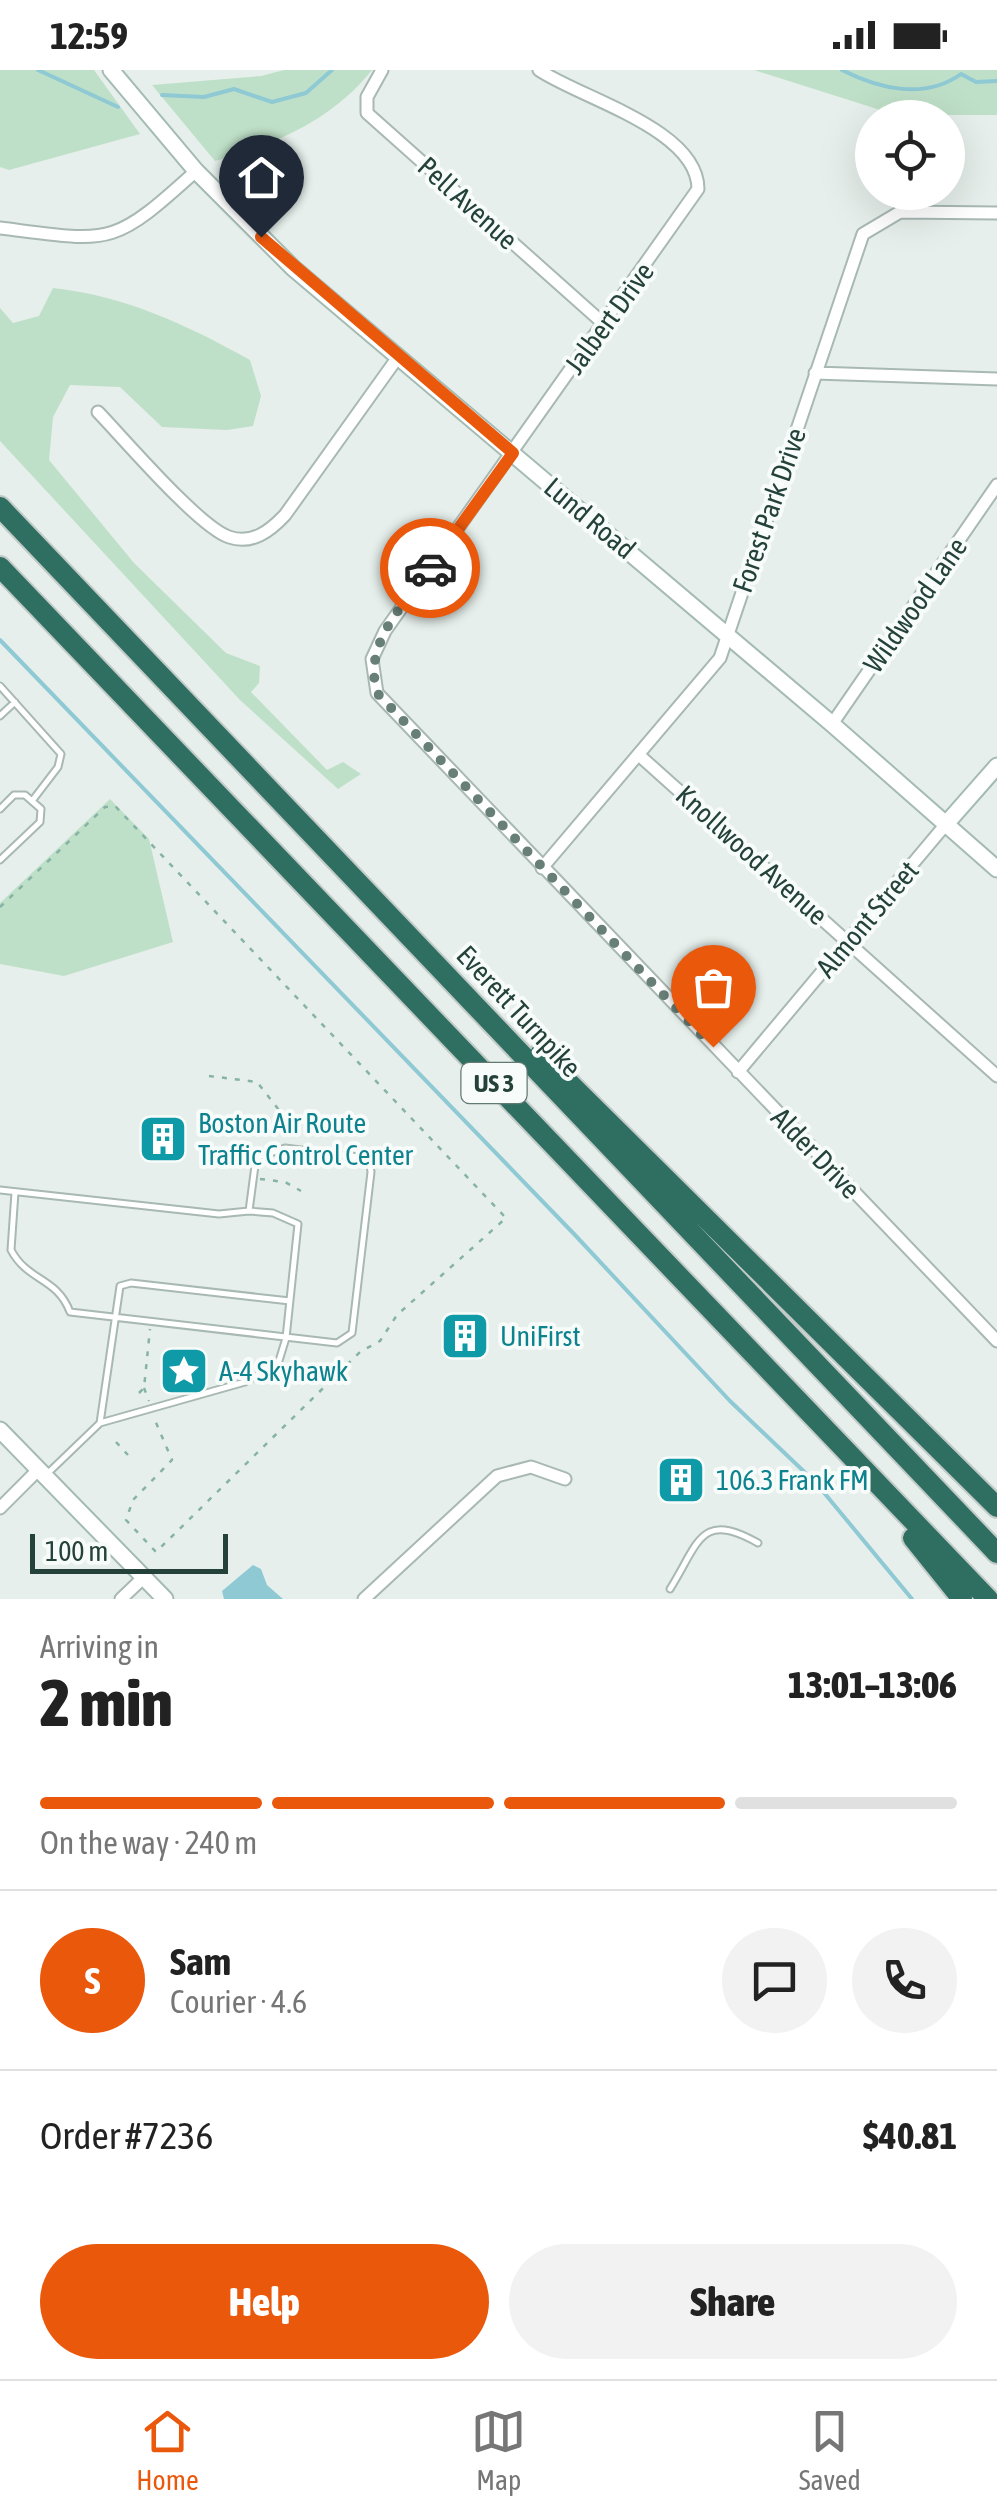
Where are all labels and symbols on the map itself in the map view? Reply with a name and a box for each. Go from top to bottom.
pin [219,135,304,238]
street label: Pell Avenue [412,150,524,256]
street label: Jalbert Drive [558,256,660,380]
street label: Forest Park Drive [726,424,812,596]
street label: Lund Road [538,471,642,565]
courier [380,518,480,618]
street label: Wildwood Lane [857,531,973,679]
street label: Knollwood Avenue [670,779,834,931]
street label: Almont Street [809,855,925,983]
street label: Everett Turnpike [450,939,588,1083]
pin [671,945,756,1048]
road number: US 3 [462,1063,526,1103]
street label: Alder Drive [765,1101,867,1205]
place label: Boston Air Route Traffic Control Center [198,1107,414,1171]
building icon: Boston Air Route Traffic Control Center [137,1113,189,1165]
building icon: UniFirst [439,1310,491,1362]
place label: UniFirst [500,1320,580,1352]
place icon: A-4 Skyhawk [158,1345,210,1397]
place label: A-4 Skyhawk [219,1355,348,1387]
building icon: 106.3 Frank FM [655,1454,707,1506]
place label: 106.3 Frank FM [716,1464,869,1496]
scale bar [30,1529,228,1574]

